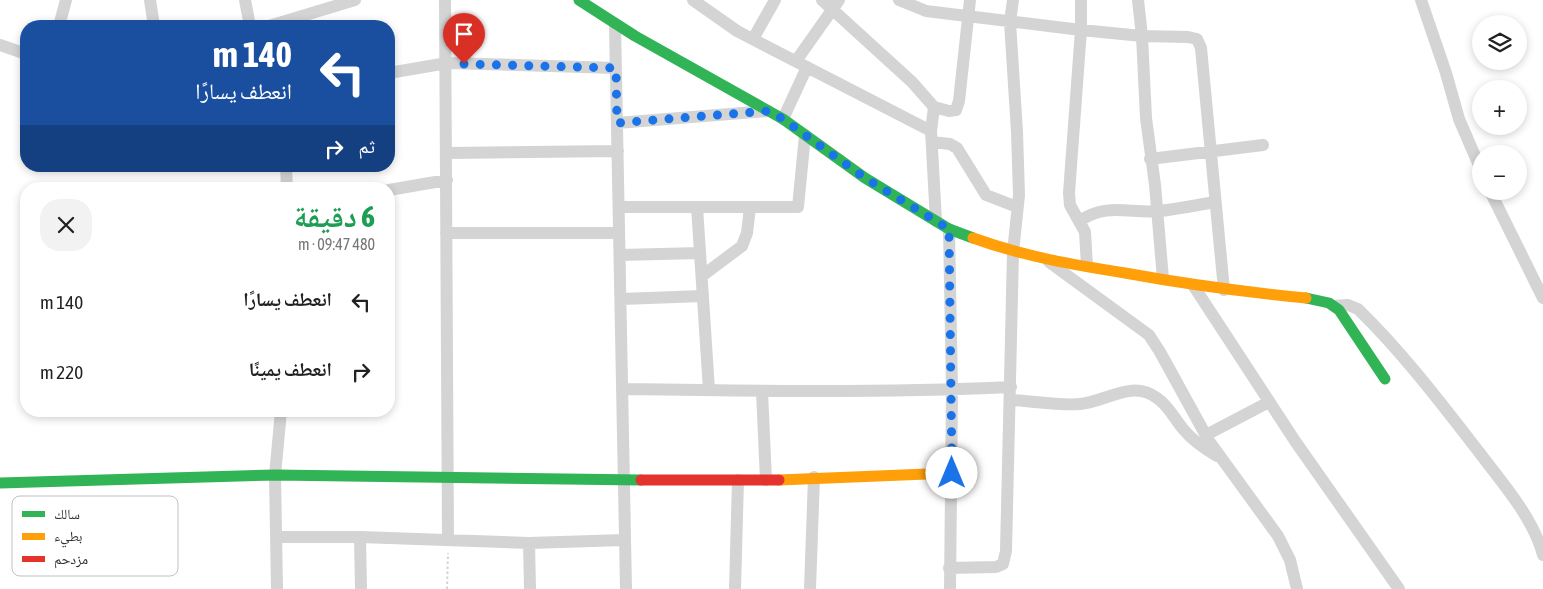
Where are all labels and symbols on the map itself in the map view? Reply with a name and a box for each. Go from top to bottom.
pin [443,13,485,64]
position arrow [925,446,977,498]
legend [12,496,178,576]
text: سالك [54,506,80,522]
text: بطيء [54,528,83,548]
text: مزدحم [54,551,88,569]

